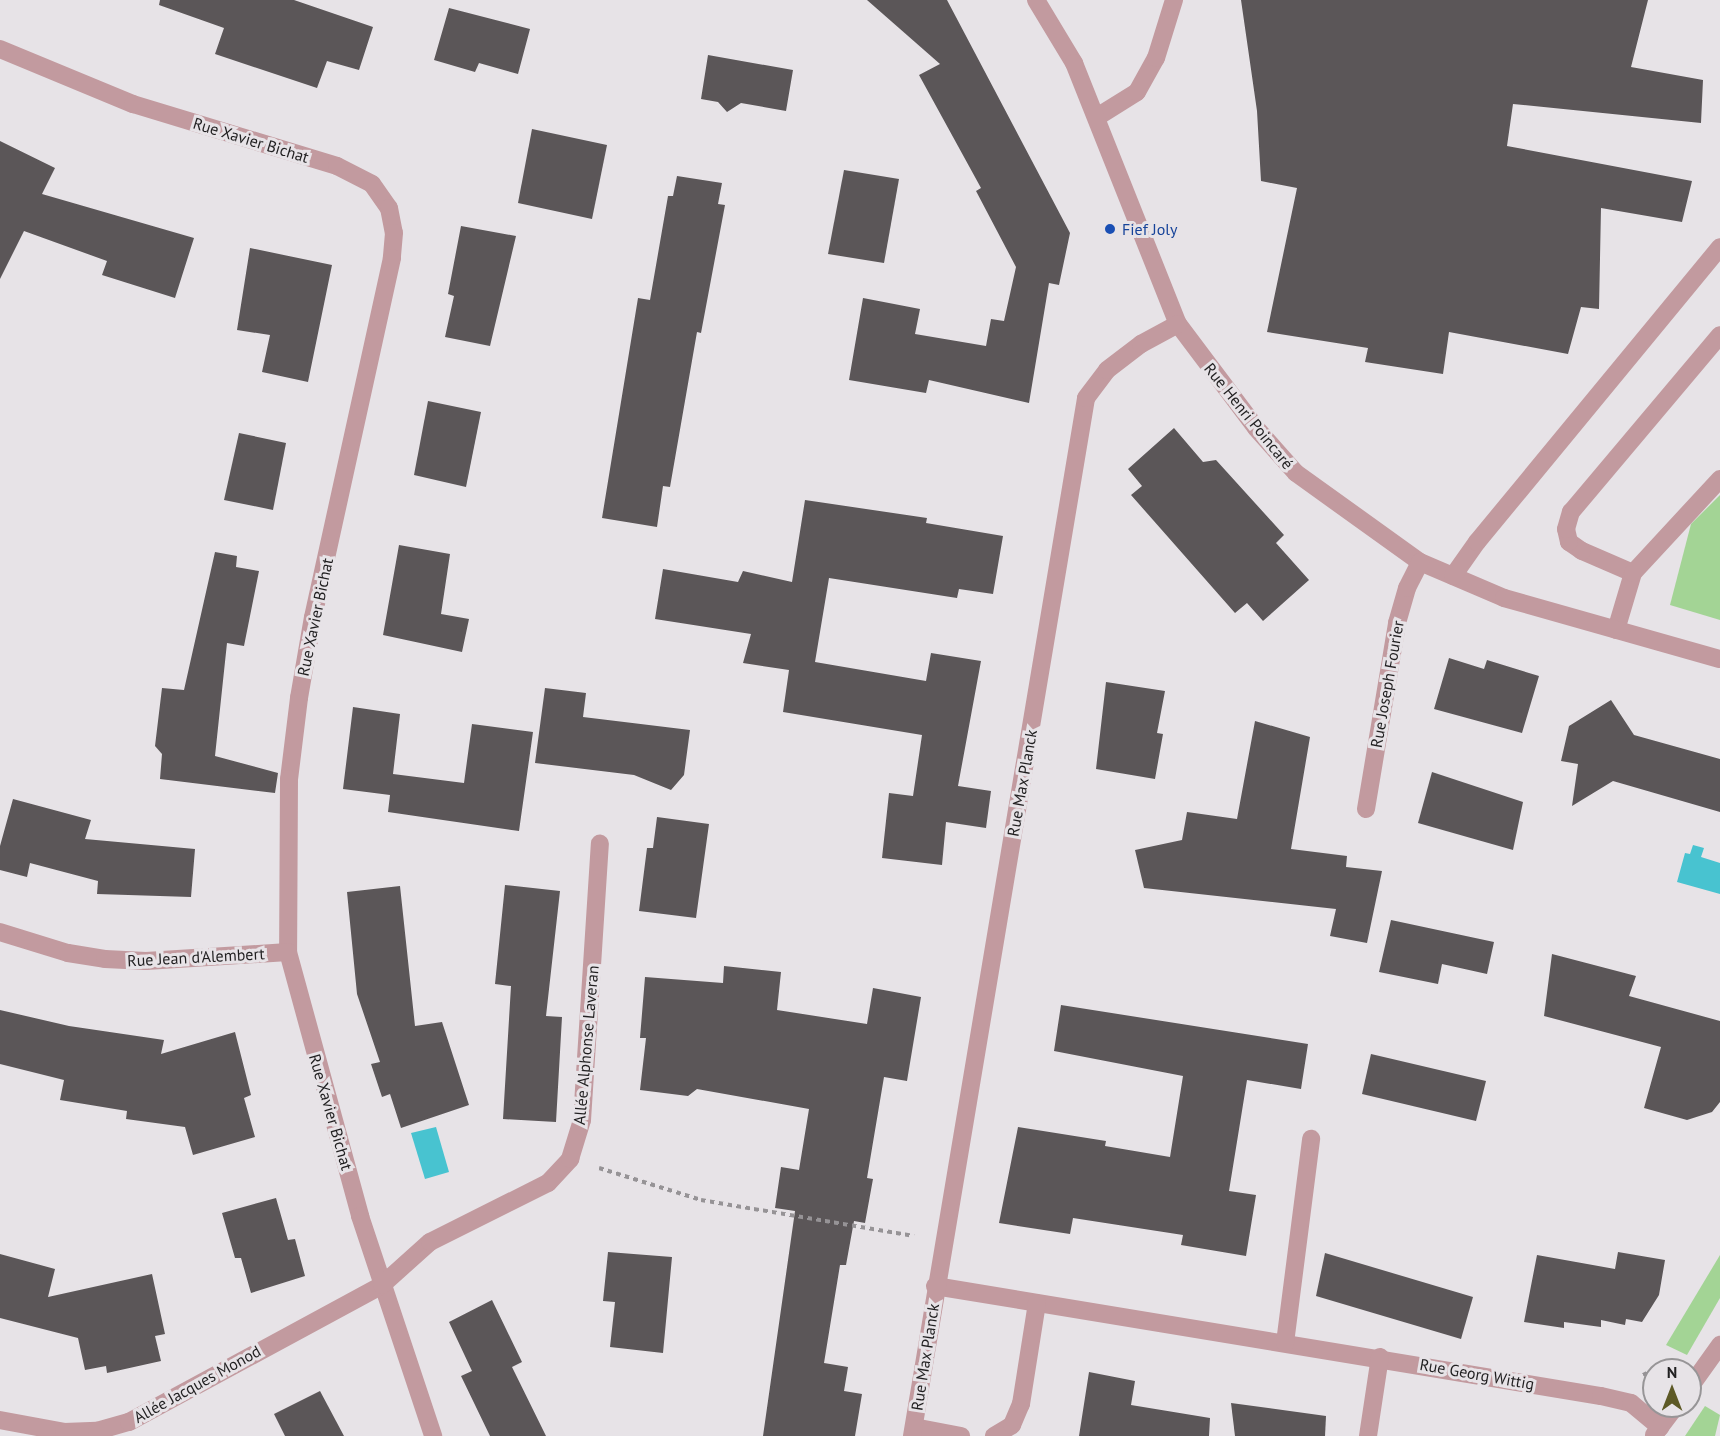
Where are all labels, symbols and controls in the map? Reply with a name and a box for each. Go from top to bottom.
street label: Rue Xavier Bichat [191,113,311,167]
place label: Fief Joly [1122,219,1177,239]
marker: Fief Joly [1103,222,1117,236]
street label: Rue Henri Poincaré [1200,359,1298,473]
street label: Rue Xavier Bichat [293,556,337,678]
street label: Rue Joseph Fourier [1366,619,1408,749]
street label: Rue Max Planck [1003,728,1041,838]
street label: Rue Jean d'Alembert [127,944,265,970]
street label: Allée Alphonse Laveran [569,964,603,1126]
street label: Rue Xavier Bichat [305,1051,357,1173]
street label: Rue Max Planck [907,1302,943,1412]
street label: Allée Jacques Monod [130,1341,264,1427]
street label: Rue Georg Wittig [1418,1354,1536,1394]
north arrow [1642,1358,1702,1418]
text: N [1667,1362,1677,1382]

